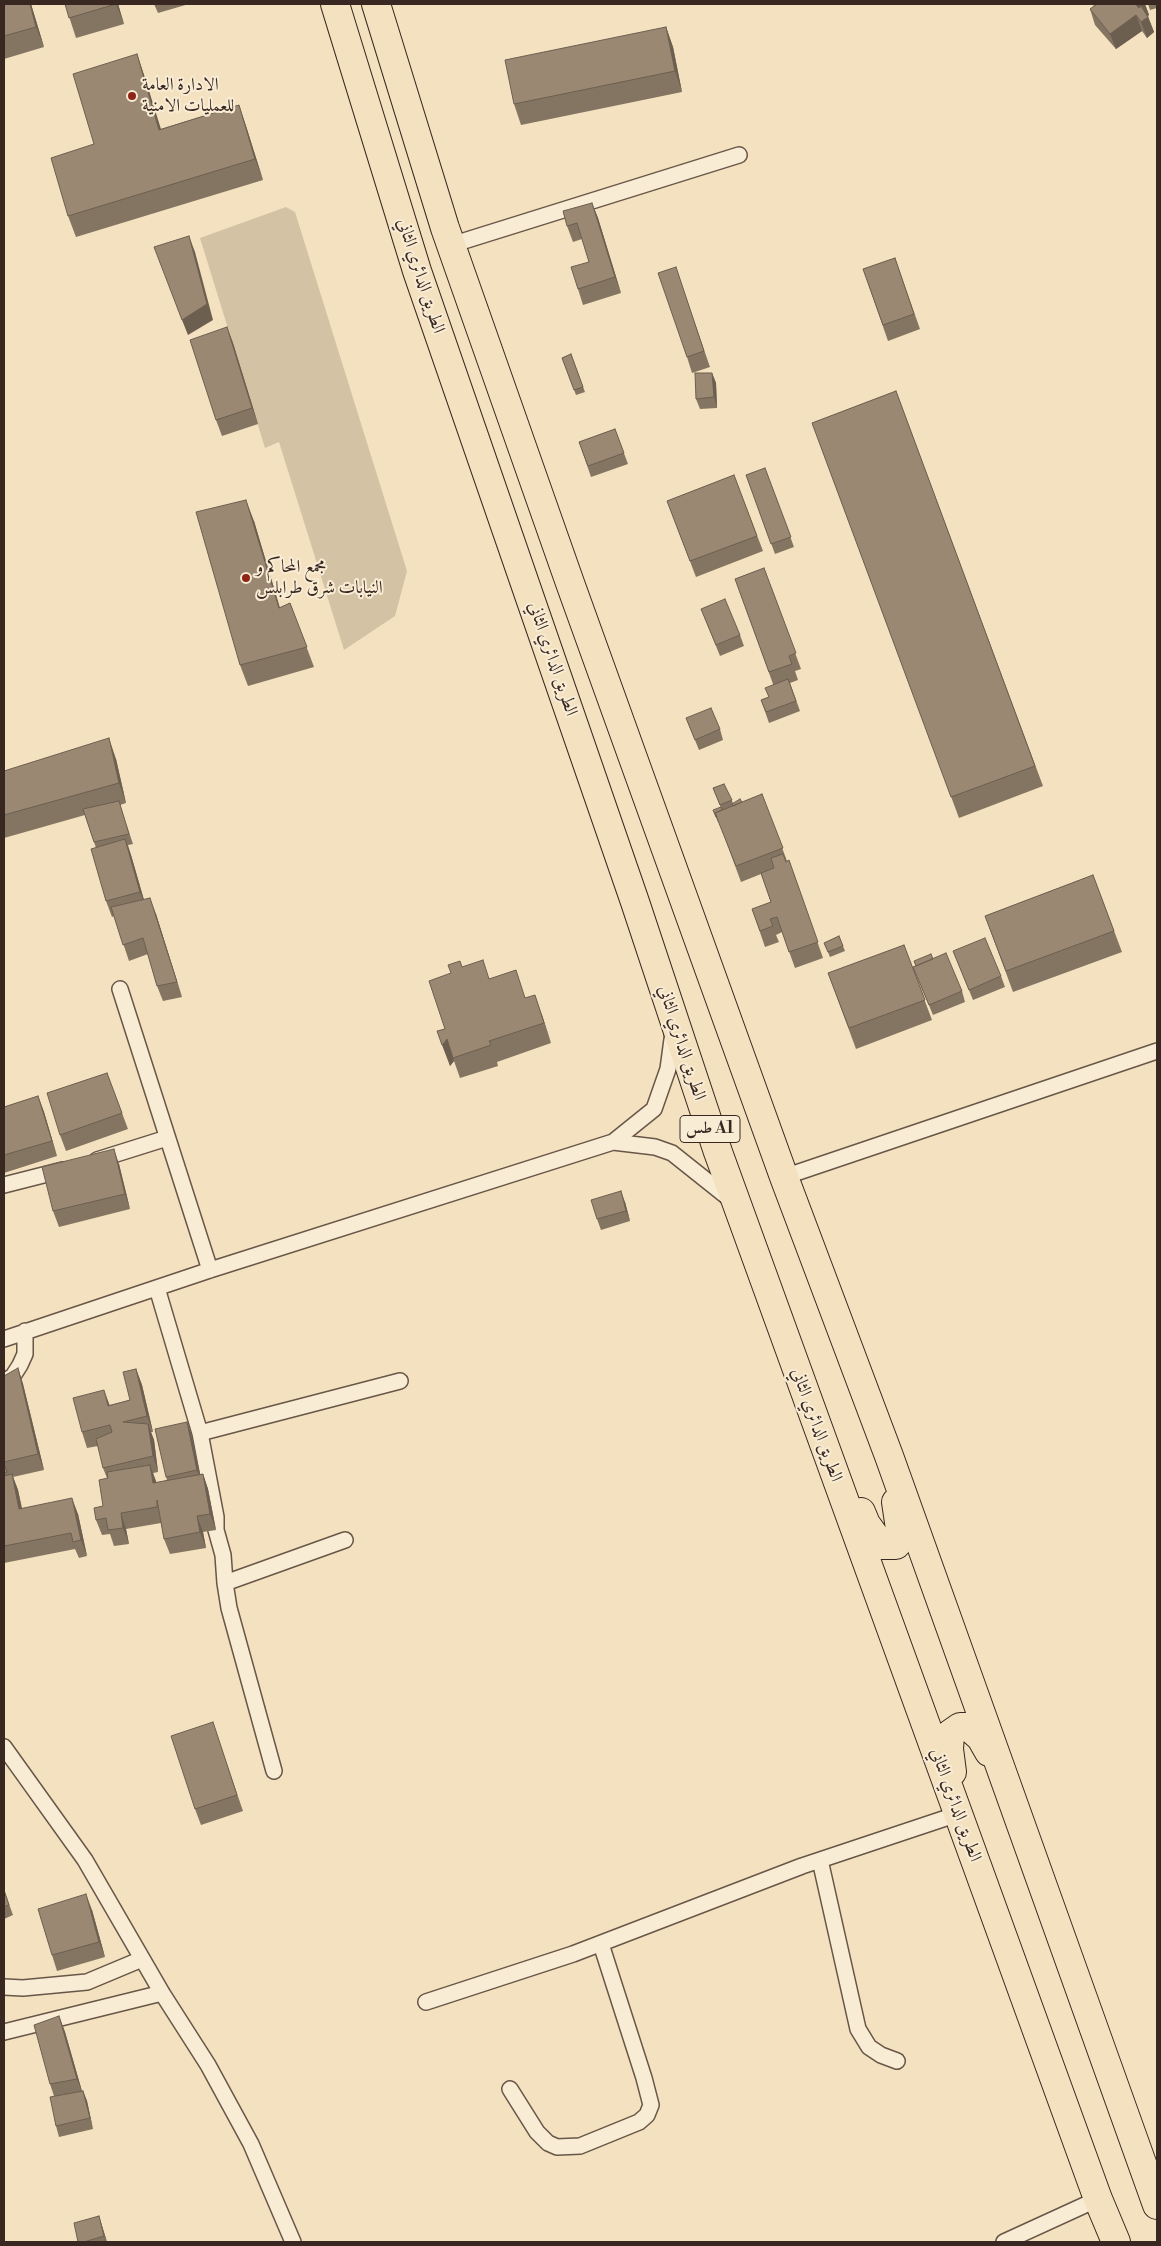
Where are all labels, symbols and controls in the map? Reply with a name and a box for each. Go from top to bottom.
place label: الادارة العامة للعمليات الامنية [142,75,234,118]
marker: الادارة العامة للعمليات الامنية [126,90,138,102]
street label: الطريق الدائري الثاني [391,216,449,336]
place label: مجمع المحاكم و النيابات شرق طرابلس [256,557,383,600]
marker: مجمع المحاكم و النيابات شرق طرابلس [240,572,252,584]
street label: الطريق الدائري الثاني [522,599,582,719]
street label: الطريق الدائري الثاني [652,983,710,1103]
road number: طس A1 [680,1116,740,1142]
street label: الطريق الدائري الثاني [785,1365,847,1485]
street label: الطريق الدائري الثاني [924,1745,986,1865]

